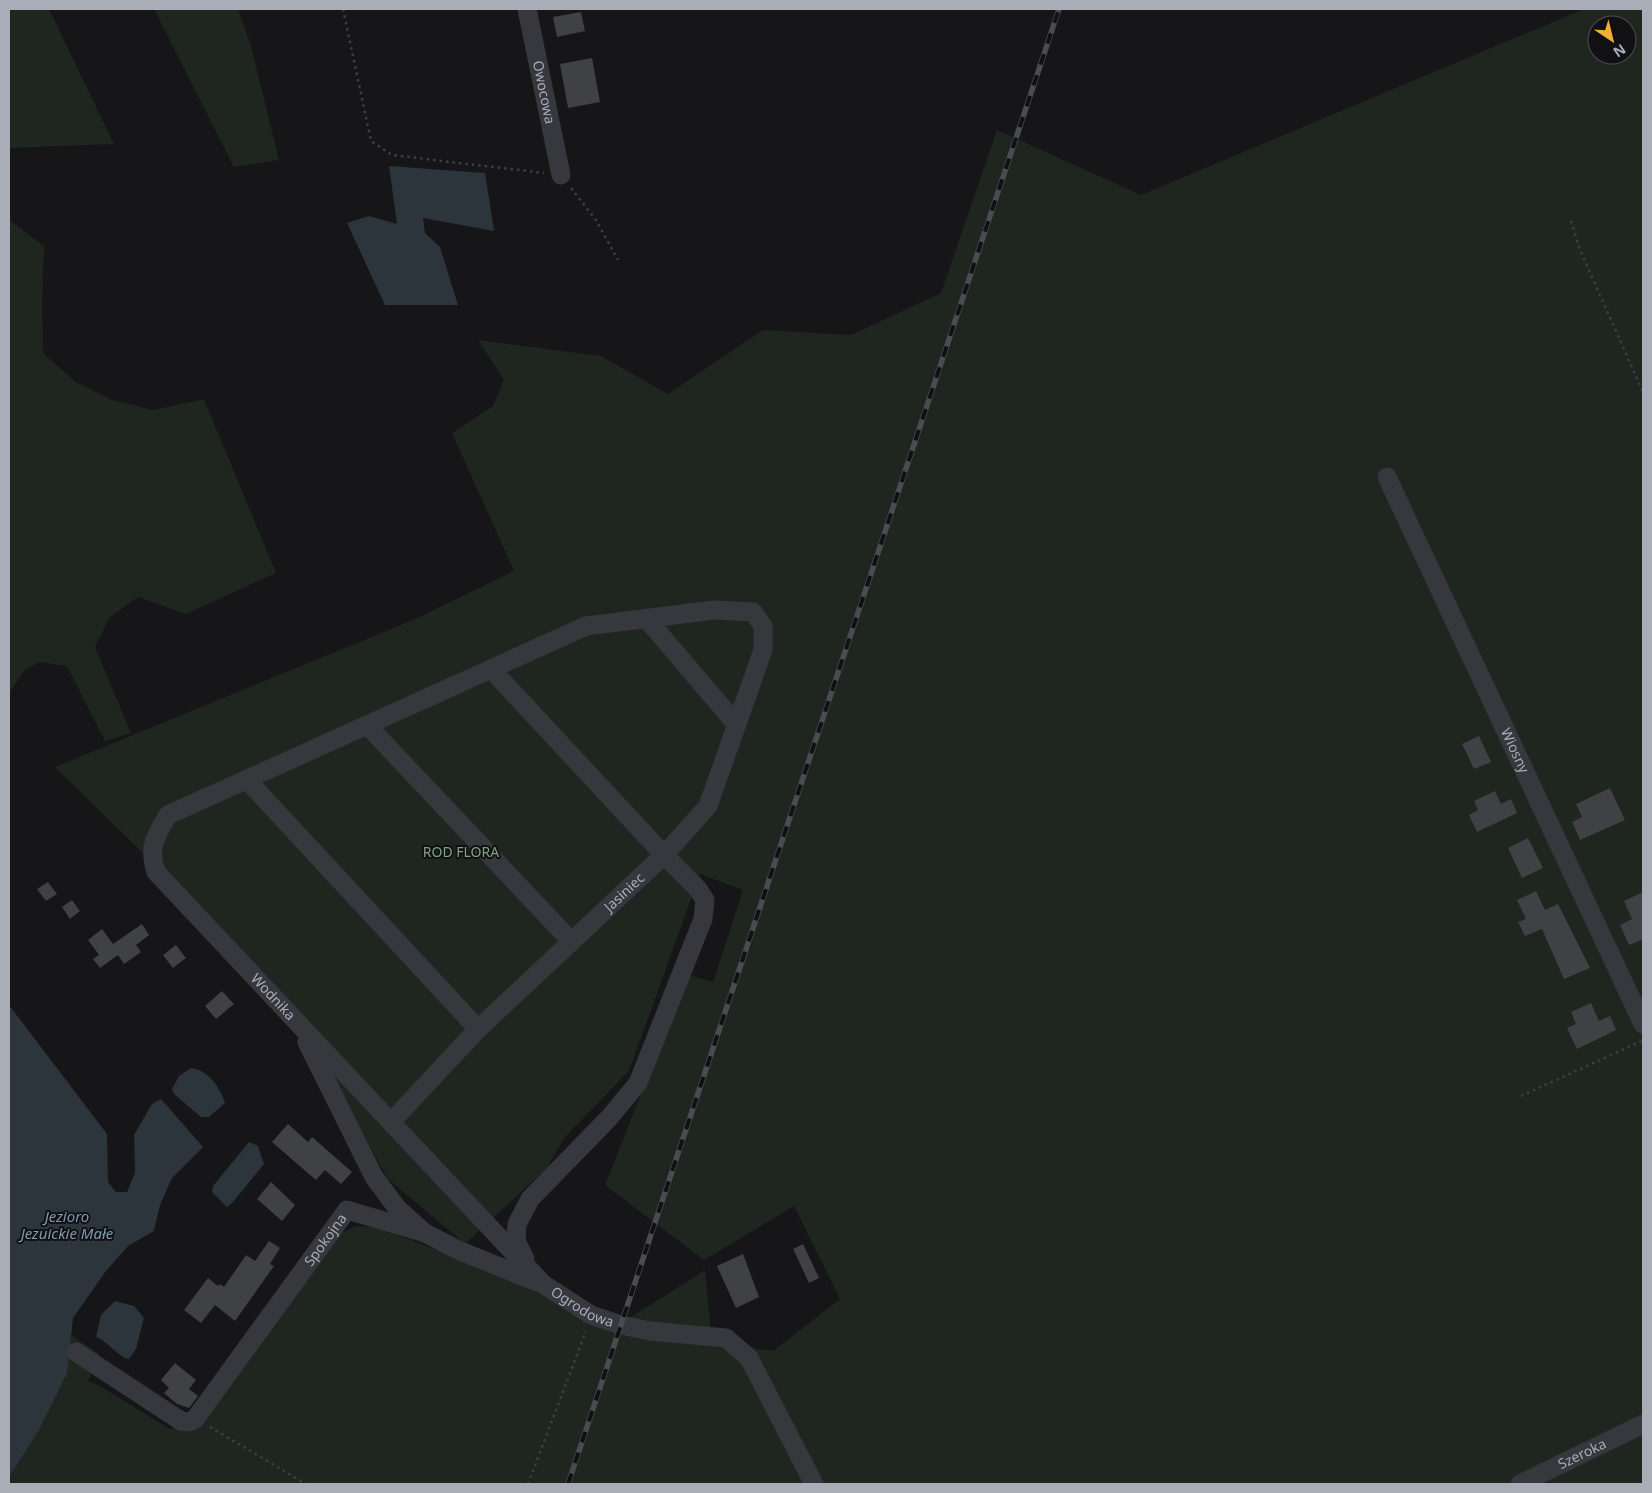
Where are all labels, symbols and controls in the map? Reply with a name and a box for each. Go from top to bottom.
north arrow [1587,15,1637,65]
text: N [1610,40,1630,62]
street label: Owocowa [529,59,560,126]
street label: Wiosny [1497,725,1535,777]
park label: ROD FLORA [423,842,499,861]
street label: Jasiniec [598,868,648,917]
street label: Wodnika [247,969,300,1024]
water label: Jezioro Jezuickie Małe [18,1206,114,1243]
street label: Spokojna [299,1209,351,1270]
street label: Ogrodowa [548,1282,616,1331]
street label: Szeroka [1554,1433,1609,1473]

